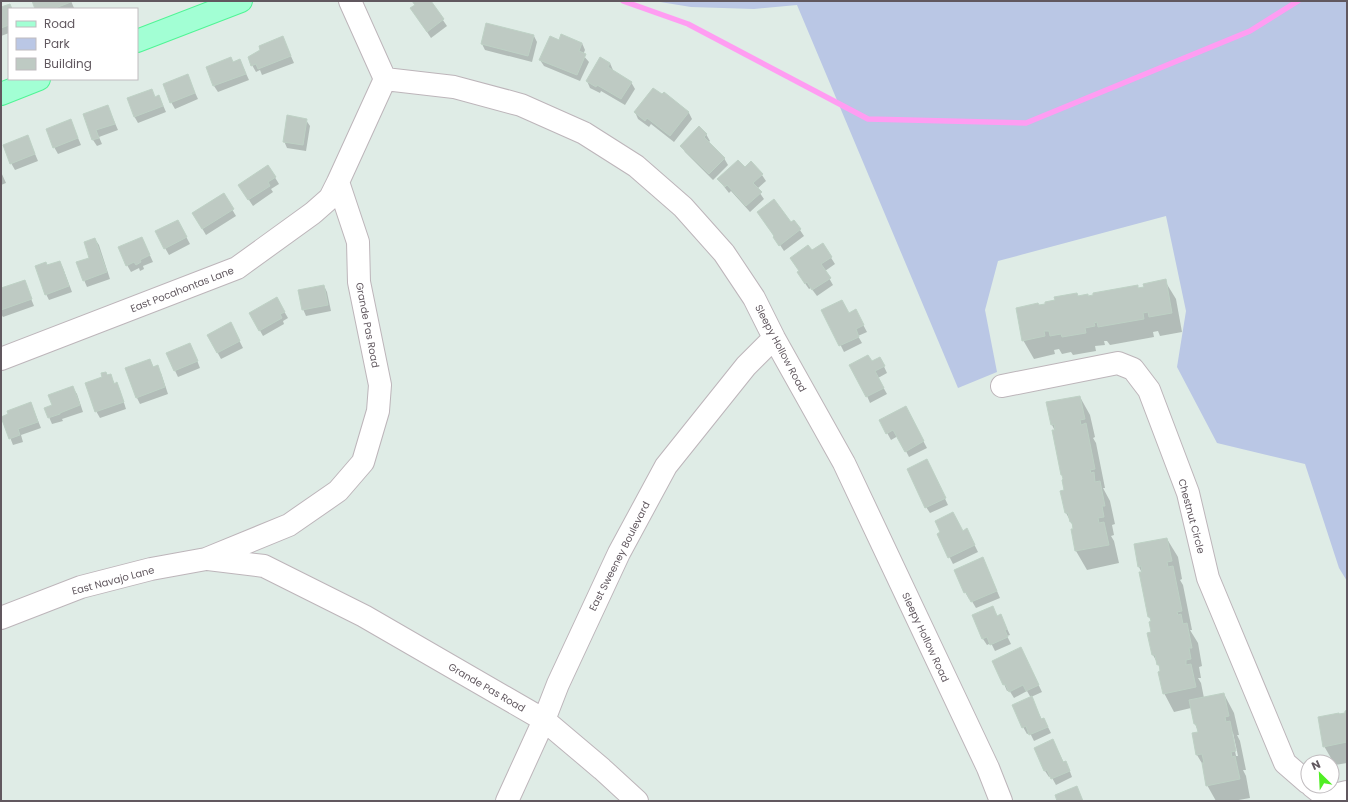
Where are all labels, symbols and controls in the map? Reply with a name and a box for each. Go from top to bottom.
legend [8,8,138,80]
text: Road [44,15,75,32]
text: Park [44,35,71,52]
text: Building [44,55,92,72]
street label: East Pocahontas Lane [128,263,236,316]
street label: Grande Pas Road [352,281,383,369]
street label: Sleepy Hollow Road [751,302,810,395]
street label: Chestnut Circle [1174,477,1209,555]
street label: East Sweeney Boulevard [585,499,654,614]
street label: East Navajo Lane [70,562,156,599]
street label: Sleepy Hollow Road [898,590,953,684]
street label: Grande Pas Road [445,659,528,716]
north arrow [1300,754,1340,794]
text: N [1309,756,1323,774]

